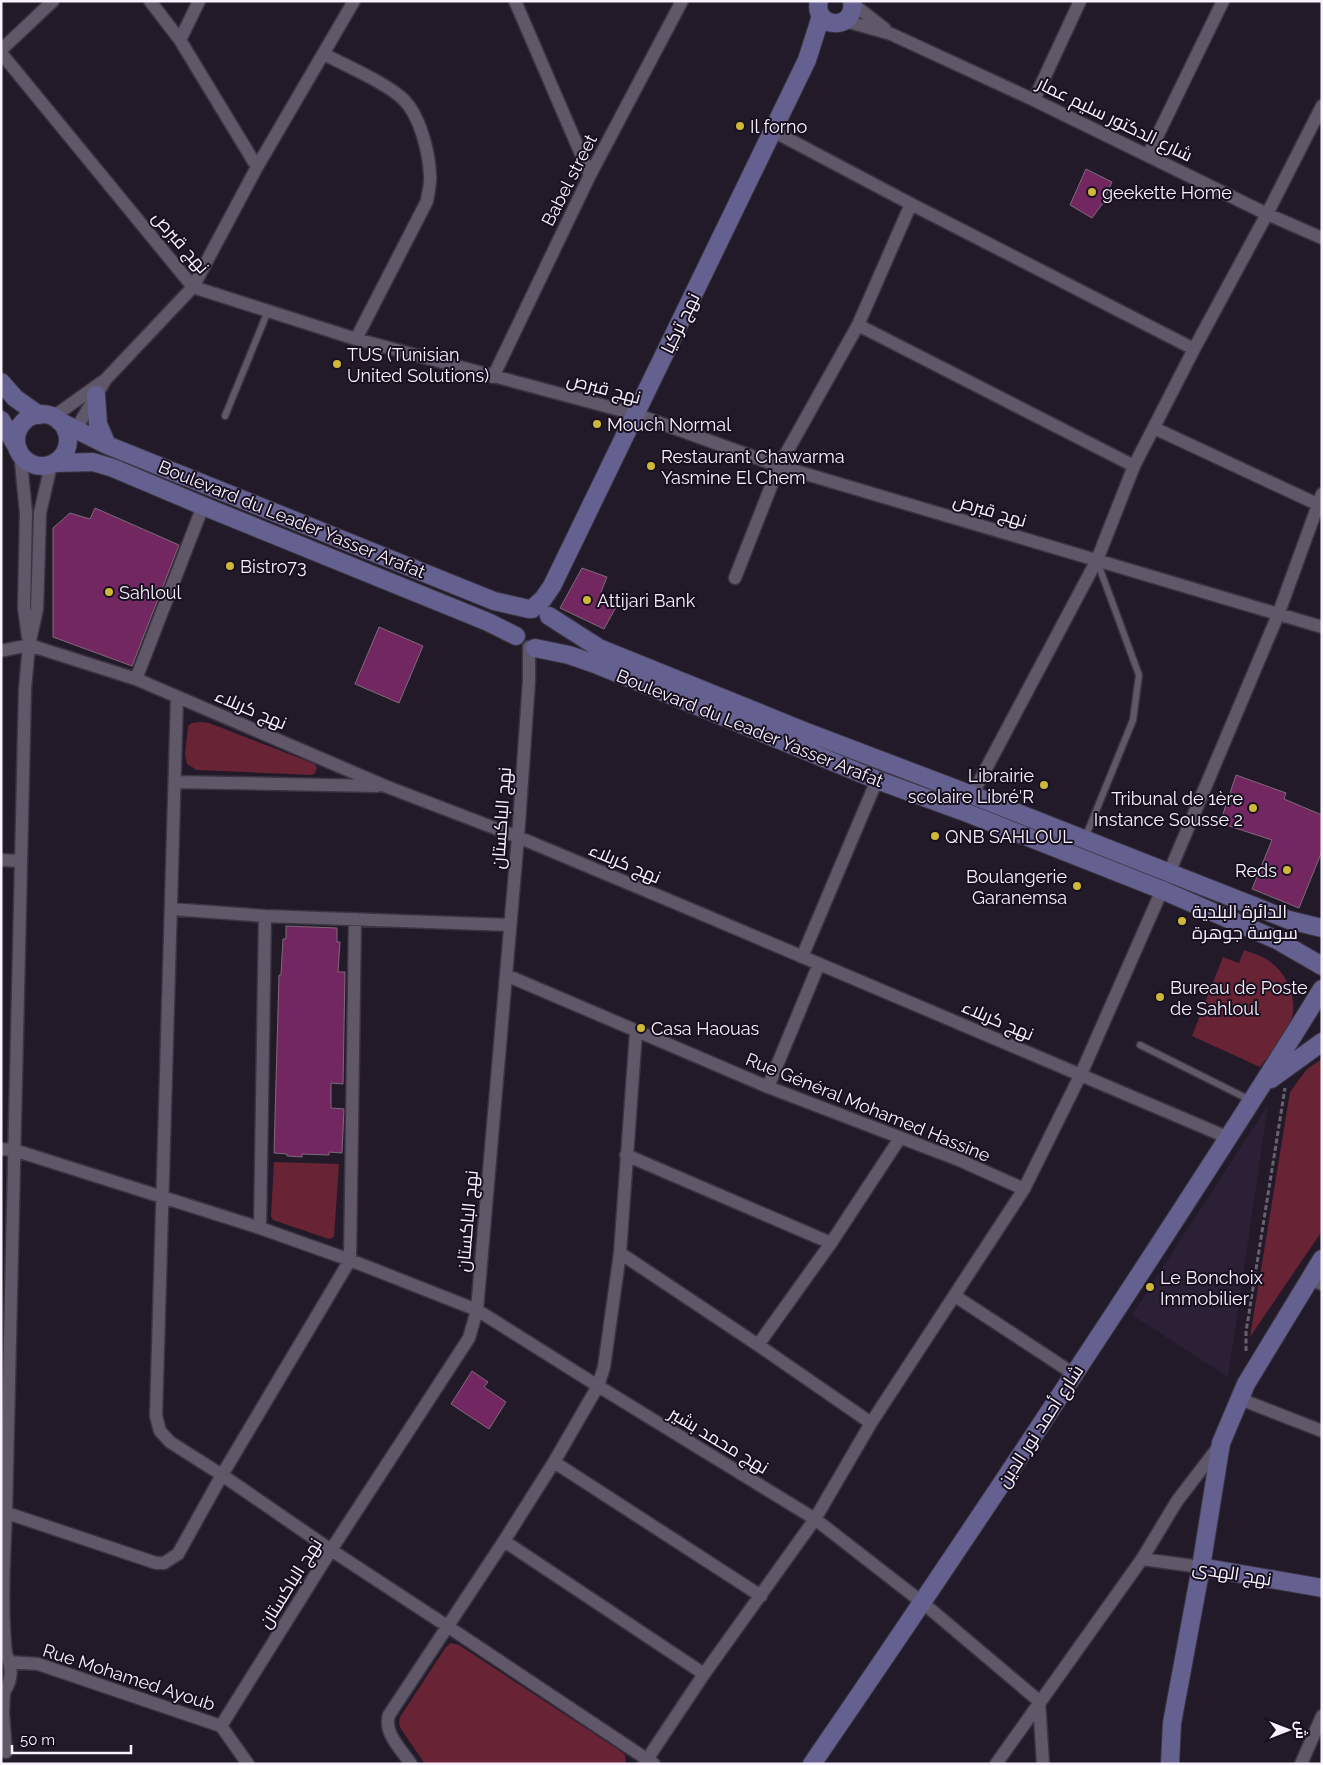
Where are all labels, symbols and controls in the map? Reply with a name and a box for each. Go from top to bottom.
street label: شارع الدكتور سليم عمار [1032,72,1196,168]
place label: Il forno [750,116,808,137]
marker: Il forno [734,120,746,132]
street label: Babel street [537,131,601,229]
place label: geekette Home [1102,182,1232,203]
marker: geekette Home [1086,186,1098,198]
street label: نهج قبرص [147,207,214,279]
street label: نهج تركيا [656,289,705,358]
place label: TUS (Tunisian United Solutions) [347,344,489,386]
marker: TUS (Tunisian United Solutions) [331,358,343,370]
street label: نهج قبرص [564,368,643,410]
place label: Mouch Normal [607,414,731,435]
marker: Mouch Normal [591,418,603,430]
place label: Restaurant Chawarma Yasmine El Chem [661,446,845,488]
street label: Boulevard du Leader Yasser Arafat [155,456,429,582]
marker: Restaurant Chawarma Yasmine El Chem [645,460,657,472]
street label: نهج قبرص [950,489,1029,533]
place label: Bistro73 [240,556,307,577]
marker: Bistro73 [224,560,236,572]
place label: Sahloul [119,582,182,603]
marker: Sahloul [103,586,115,598]
place label: Attijari Bank [597,590,696,611]
marker: Attijari Bank [581,594,593,606]
street label: Boulevard du Leader Yasser Arafat [613,665,887,791]
street label: نهج كربلاء [211,685,290,735]
place label: Librairie scolaire Libré'R [908,765,1034,807]
street label: نهج الباكستان [487,766,517,870]
marker: Librairie scolaire Libré'R [1038,779,1050,791]
place label: Tribunal de 1ère Instance Sousse 2 [1094,788,1243,830]
marker: Tribunal de 1ère Instance Sousse 2 [1247,802,1259,814]
place label: QNB SAHLOUL [945,826,1073,847]
marker: QNB SAHLOUL [929,830,941,842]
street label: نهج كربلاء [585,839,664,889]
place label: Reds [1235,860,1277,881]
marker: Reds [1281,864,1293,876]
place label: Boulangerie Garanemsa [966,866,1067,908]
marker: Boulangerie Garanemsa [1071,880,1083,892]
place label: الدائرة البلدية سوسة جوهرة [1192,901,1298,944]
marker: الدائرة البلدية سوسة جوهرة [1176,915,1188,927]
place label: Bureau de Poste de Sahloul [1170,977,1308,1019]
marker: Bureau de Poste de Sahloul [1154,991,1166,1003]
street label: نهج كربلاء [958,996,1037,1046]
place label: Casa Haouas [651,1018,759,1039]
marker: Casa Haouas [635,1022,647,1034]
street label: Rue Général Mohamed Hassine [743,1048,994,1166]
street label: نهج الباكستان [452,1169,484,1273]
place label: Le Bonchoix Immobilier [1160,1267,1263,1309]
marker: Le Bonchoix Immobilier [1144,1281,1156,1293]
street label: شارع أحمد نور الدين [993,1361,1089,1492]
street label: نهج محمد بشير [664,1402,773,1480]
street label: نهج الباكستان [254,1534,328,1633]
street label: نهج الهدى [1191,1556,1273,1592]
street label: Rue Mohamed Ayoub [40,1639,218,1715]
north arrow [1263,1705,1313,1755]
text: ش [1292,1721,1309,1739]
scale bar [12,1722,131,1754]
text: 50 m [20,1731,55,1749]

